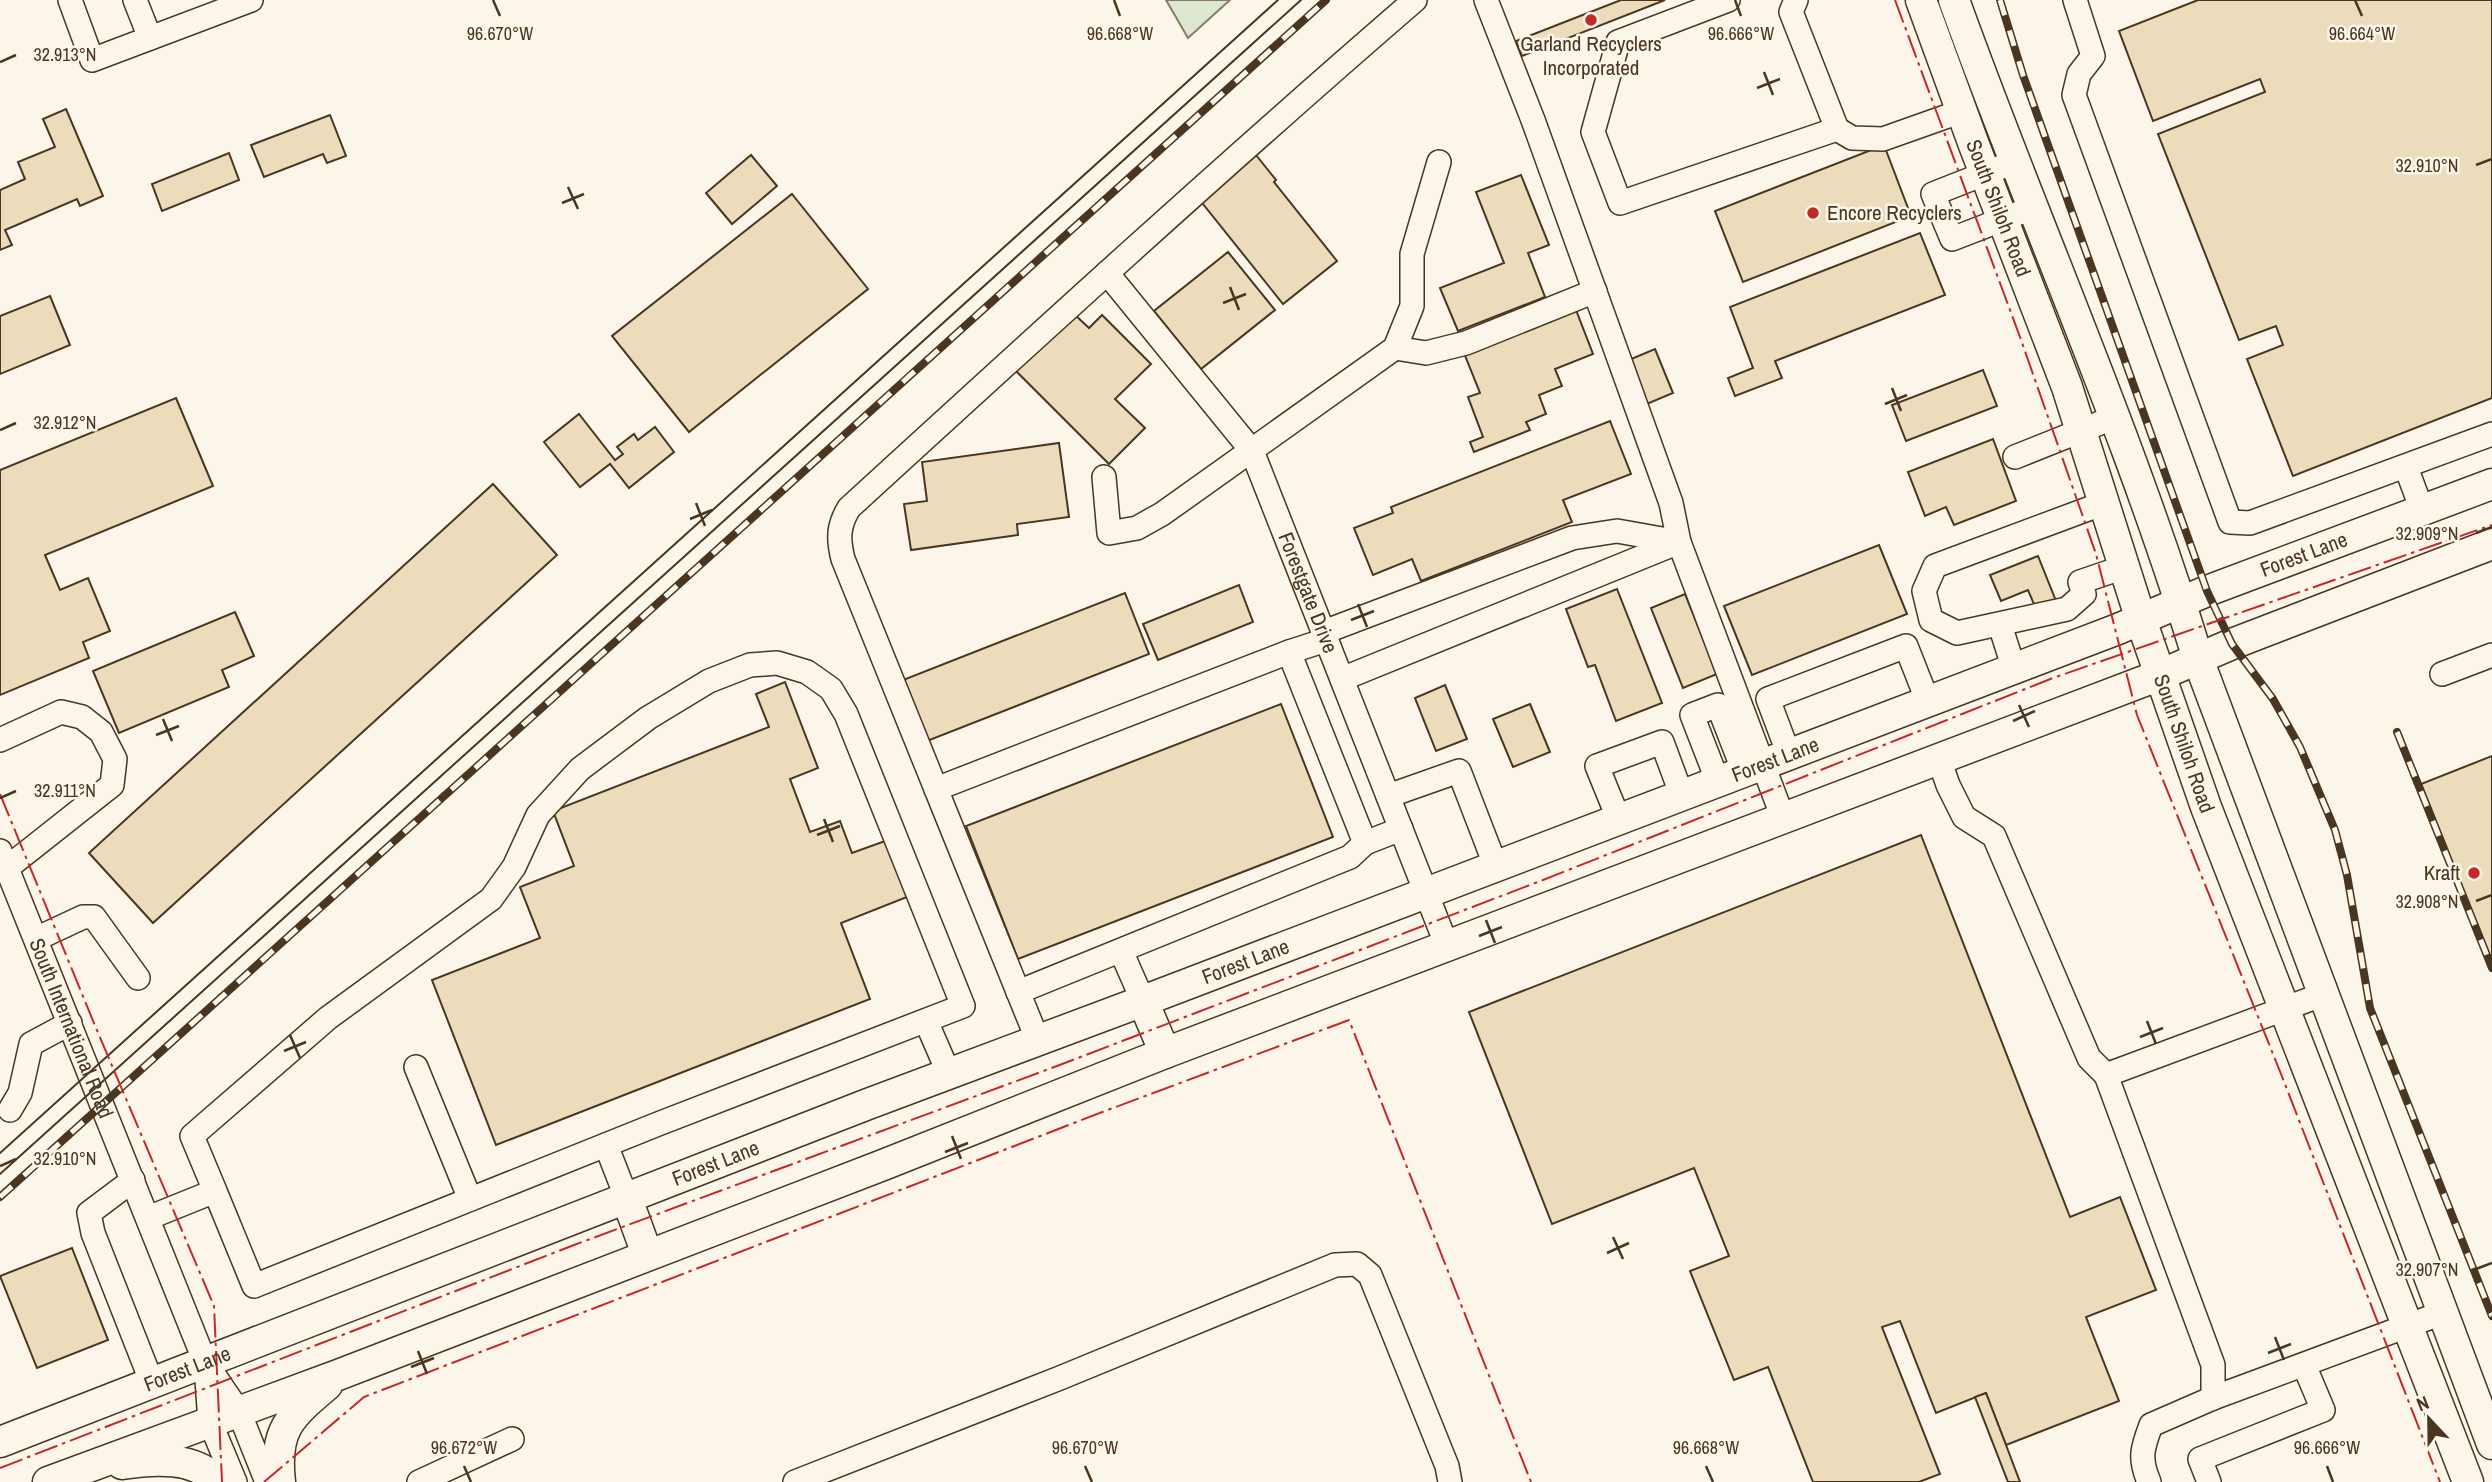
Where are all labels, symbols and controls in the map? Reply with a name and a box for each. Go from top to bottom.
marker: Garland Recyclers Incorporated [1583,12,1599,28]
text: 96.670°W [467,21,533,46]
text: 96.668°W [1087,21,1153,46]
text: 96.666°W [1708,21,1774,46]
text: 96.664°W [2329,21,2395,46]
place label: Garland Recyclers Incorporated [1520,29,1662,82]
text: 32.913°N [34,42,97,67]
street label: South Shiloh Road [1959,135,2038,281]
text: 32.910°N [2396,153,2459,178]
place label: Encore Recyclers [1827,198,1962,227]
marker: Encore Recyclers [1805,205,1821,221]
text: 32.912°N [34,410,97,435]
text: 32.909°N [2396,521,2459,546]
street label: Forest Lane [2256,525,2351,584]
street label: Forestgate Drive [1271,528,1345,657]
street label: South Shiloh Road [2147,670,2222,817]
street label: Forest Lane [1727,729,1823,789]
text: 32.911°N [34,778,96,803]
place label: Kraft [2424,858,2460,887]
marker: Kraft [2466,865,2482,881]
text: 32.908°N [2396,889,2459,914]
street label: Forest Lane [1198,932,1293,991]
street label: South International Road [22,934,121,1122]
street label: Forest Lane [668,1133,763,1193]
text: 32.910°N [34,1146,97,1171]
text: 32.907°N [2396,1257,2459,1282]
street label: Forest Lane [139,1339,235,1399]
north arrow [2394,1384,2464,1454]
text: N [2413,1389,2433,1417]
text: 96.672°W [431,1435,497,1460]
text: 96.670°W [1052,1435,1118,1460]
text: 96.668°W [1673,1435,1739,1460]
text: 96.666°W [2294,1435,2360,1460]

